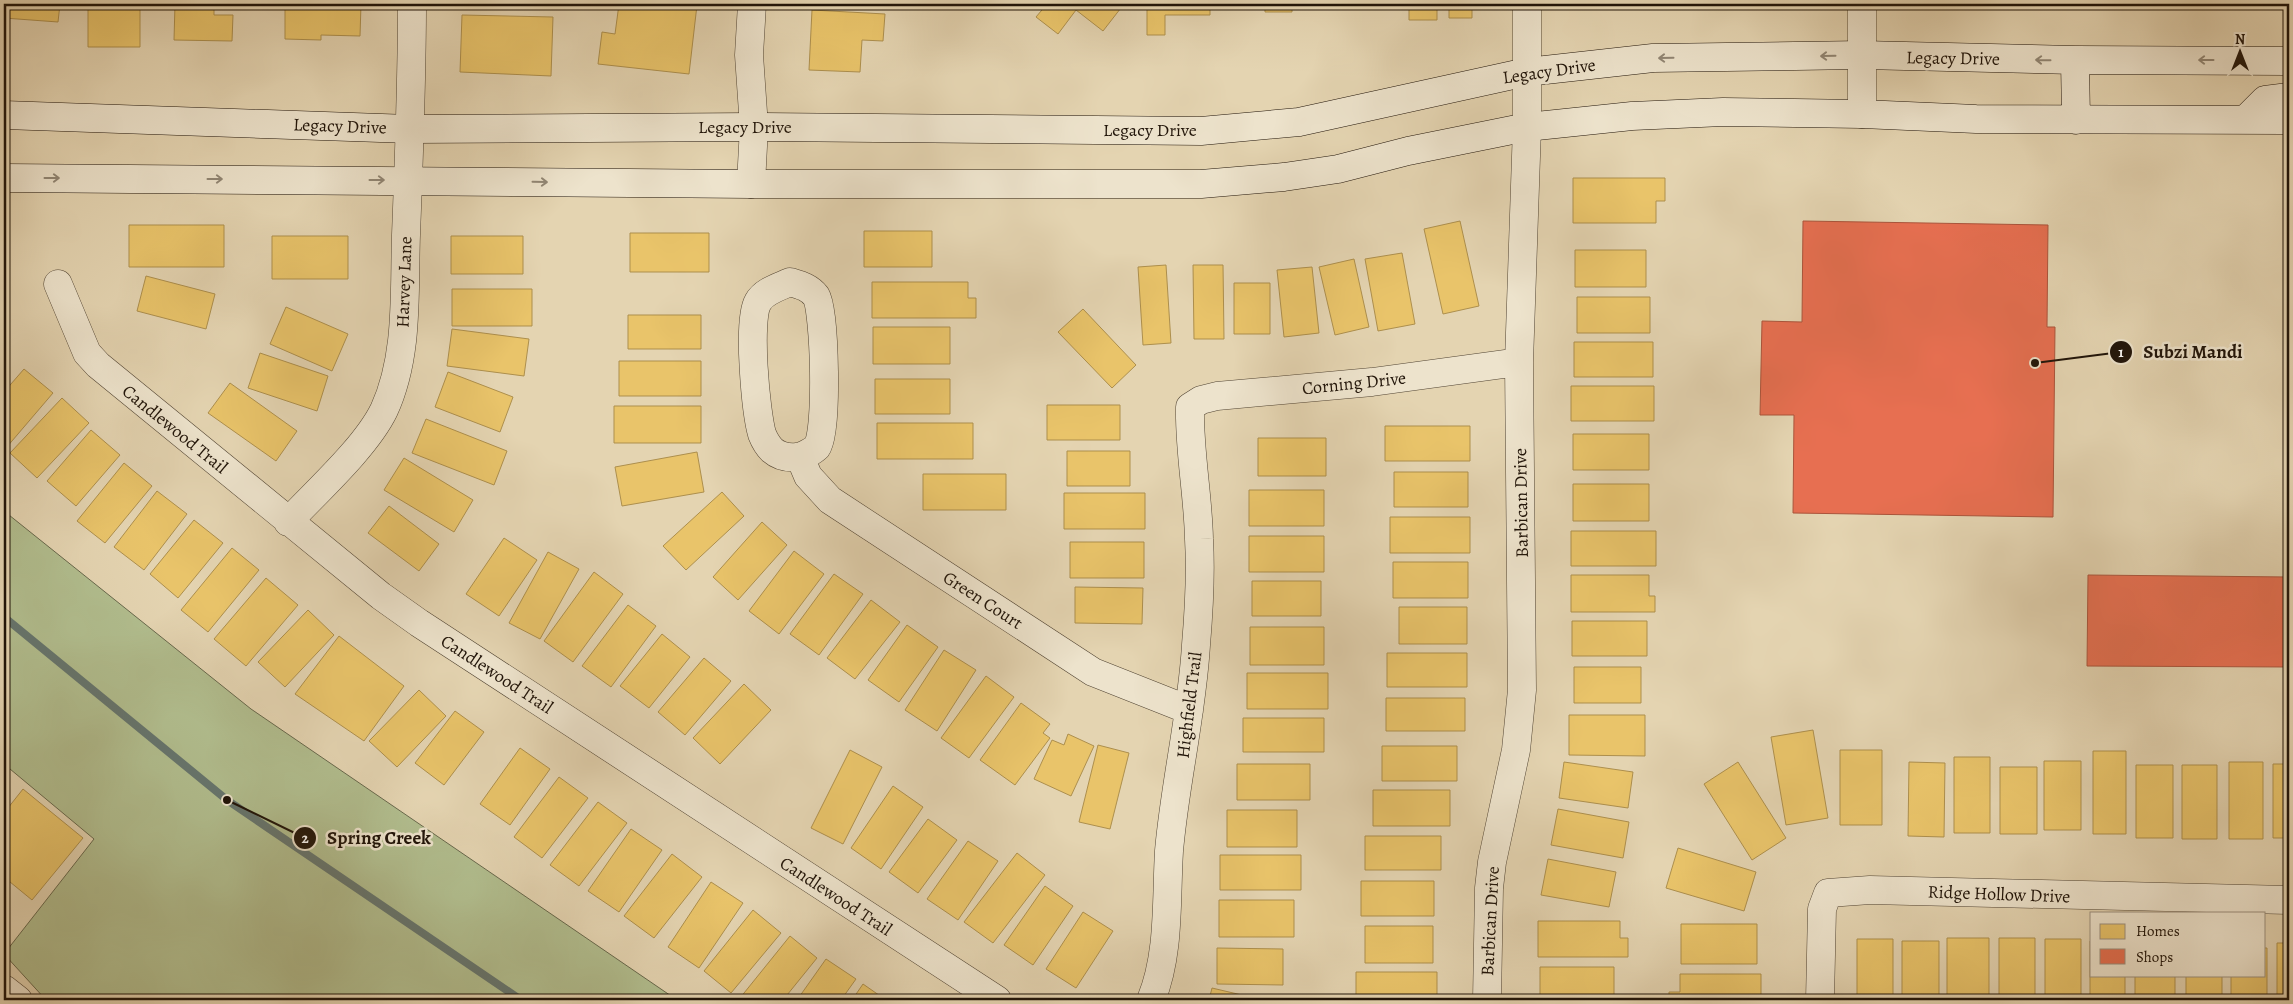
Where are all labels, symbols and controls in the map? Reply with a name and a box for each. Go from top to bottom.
north arrow [2216,28,2266,78]
text: N [2235,30,2245,49]
street label: Legacy Drive [1906,45,2000,71]
one-way arrow [1820,51,1836,61]
street label: Legacy Drive [1501,53,1597,89]
one-way arrow [1658,53,1674,63]
one-way arrow [2035,55,2051,64]
one-way arrow [2198,55,2214,65]
street label: Legacy Drive [293,112,387,140]
street label: Legacy Drive [698,115,792,139]
street label: Legacy Drive [1103,118,1197,142]
one-way arrow [44,173,60,183]
one-way arrow [206,174,223,184]
one-way arrow [369,175,385,185]
one-way arrow [532,177,548,187]
street label: Harvey Lane [390,236,418,328]
callout: Subzi Mandi [2108,335,2253,369]
text: Subzi Mandi [2143,339,2243,365]
text: 1 [2118,342,2124,362]
street label: Corning Drive [1301,366,1407,400]
street label: Candlewood Trail [117,379,233,479]
street label: Barbican Drive [1508,448,1534,558]
street label: Green Court [939,565,1027,635]
street label: Candlewood Trail [436,629,558,720]
street label: Highfield Trail [1171,650,1208,760]
callout: Spring Creek [292,821,441,855]
text: Spring Creek [327,825,431,851]
text: 2 [301,828,309,848]
street label: Candlewood Trail [775,851,897,942]
street label: Barbican Drive [1475,865,1505,977]
street label: Ridge Hollow Drive [1927,880,2071,908]
legend [2090,912,2266,976]
text: Homes [2136,921,2180,941]
text: Shops [2136,947,2173,967]

